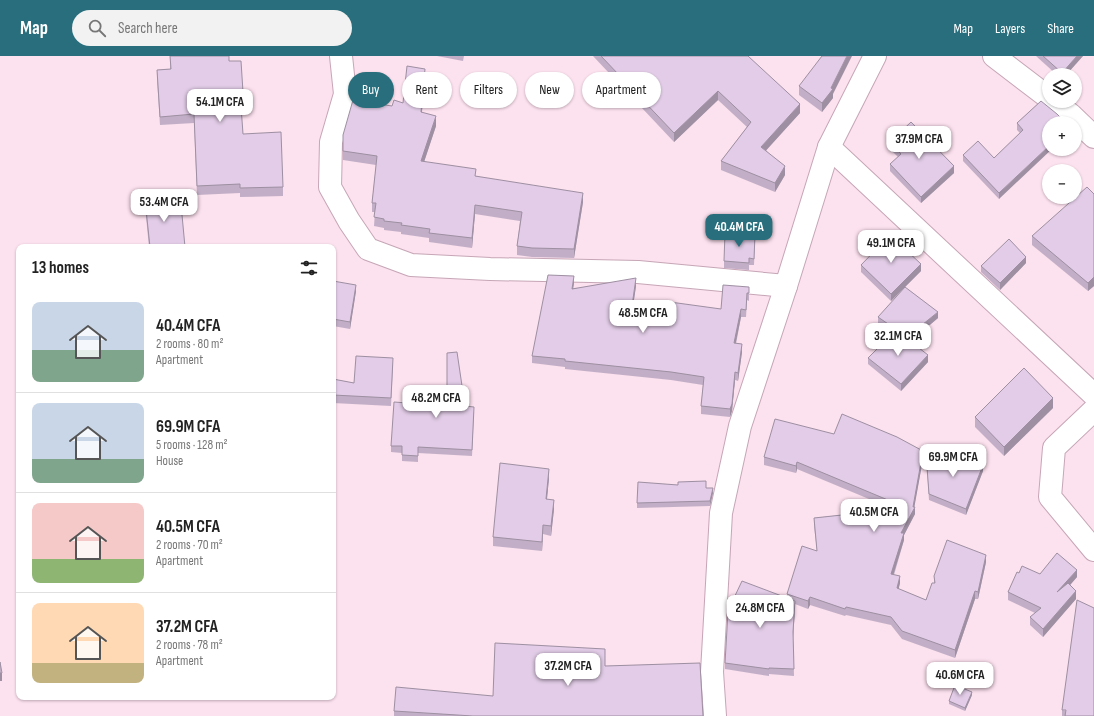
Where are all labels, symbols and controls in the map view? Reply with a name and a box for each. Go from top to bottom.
search box [72,10,352,46]
text: Map [20,17,48,40]
icon: search [86,17,108,39]
text: Search here [118,19,178,38]
text: Map [953,20,973,37]
text: Layers [995,20,1025,37]
text: Share [1047,20,1074,37]
map controls [1042,68,1082,204]
button: layers [1042,68,1082,108]
chip: Buy [348,72,394,108]
chip: Rent [402,72,452,108]
chip: Filters [460,72,517,108]
chip: New [525,72,574,108]
chip: Apartment [582,72,661,108]
pin: 54.1M CFA [174,89,266,123]
text: 54.1M CFA [196,94,244,110]
button: + [1042,116,1082,156]
pin: 37.9M CFA [873,126,965,160]
text: 37.9M CFA [895,131,943,147]
button: − [1042,164,1082,204]
pin: 53.4M CFA [118,189,210,223]
text: 53.4M CFA [140,194,188,210]
pin: 40.4M CFA [693,214,785,248]
text: 40.4M CFA [714,219,764,235]
pin: 49.1M CFA [845,230,937,264]
text: 49.1M CFA [867,235,915,251]
icon: filters [298,257,320,279]
text: 13 homes [32,258,89,278]
pin: 48.5M CFA [597,300,689,334]
text: 48.5M CFA [618,305,668,321]
text: 40.4M CFA [156,316,220,336]
icon: home [64,318,112,366]
pin: 32.1M CFA [852,323,944,357]
text: 32.1M CFA [874,328,922,344]
text: 2 rooms · 80 m² [156,336,223,352]
text: Apartment [156,352,203,368]
pin: 48.2M CFA [390,385,482,419]
text: 48.2M CFA [411,390,461,406]
text: 69.9M CFA [156,417,220,437]
icon: home [64,419,112,467]
text: 5 rooms · 128 m² [156,437,228,453]
pin: 69.9M CFA [907,444,999,478]
text: 69.9M CFA [928,449,978,465]
text: House [156,453,183,469]
pin: 40.5M CFA [828,499,920,533]
text: 40.5M CFA [850,504,898,520]
text: 40.5M CFA [156,517,220,537]
icon: home [64,519,112,567]
text: 2 rooms · 70 m² [156,537,223,553]
text: Apartment [156,553,203,569]
pin: 24.8M CFA [714,595,806,629]
text: 24.8M CFA [736,600,784,616]
text: 37.2M CFA [156,617,218,637]
icon: home [64,619,112,667]
text: 2 rooms · 78 m² [156,637,223,653]
text: Apartment [156,653,203,669]
pin: 37.2M CFA [522,653,614,687]
text: 37.2M CFA [544,658,592,674]
pin: 40.6M CFA [914,662,1006,696]
text: 40.6M CFA [936,667,984,683]

